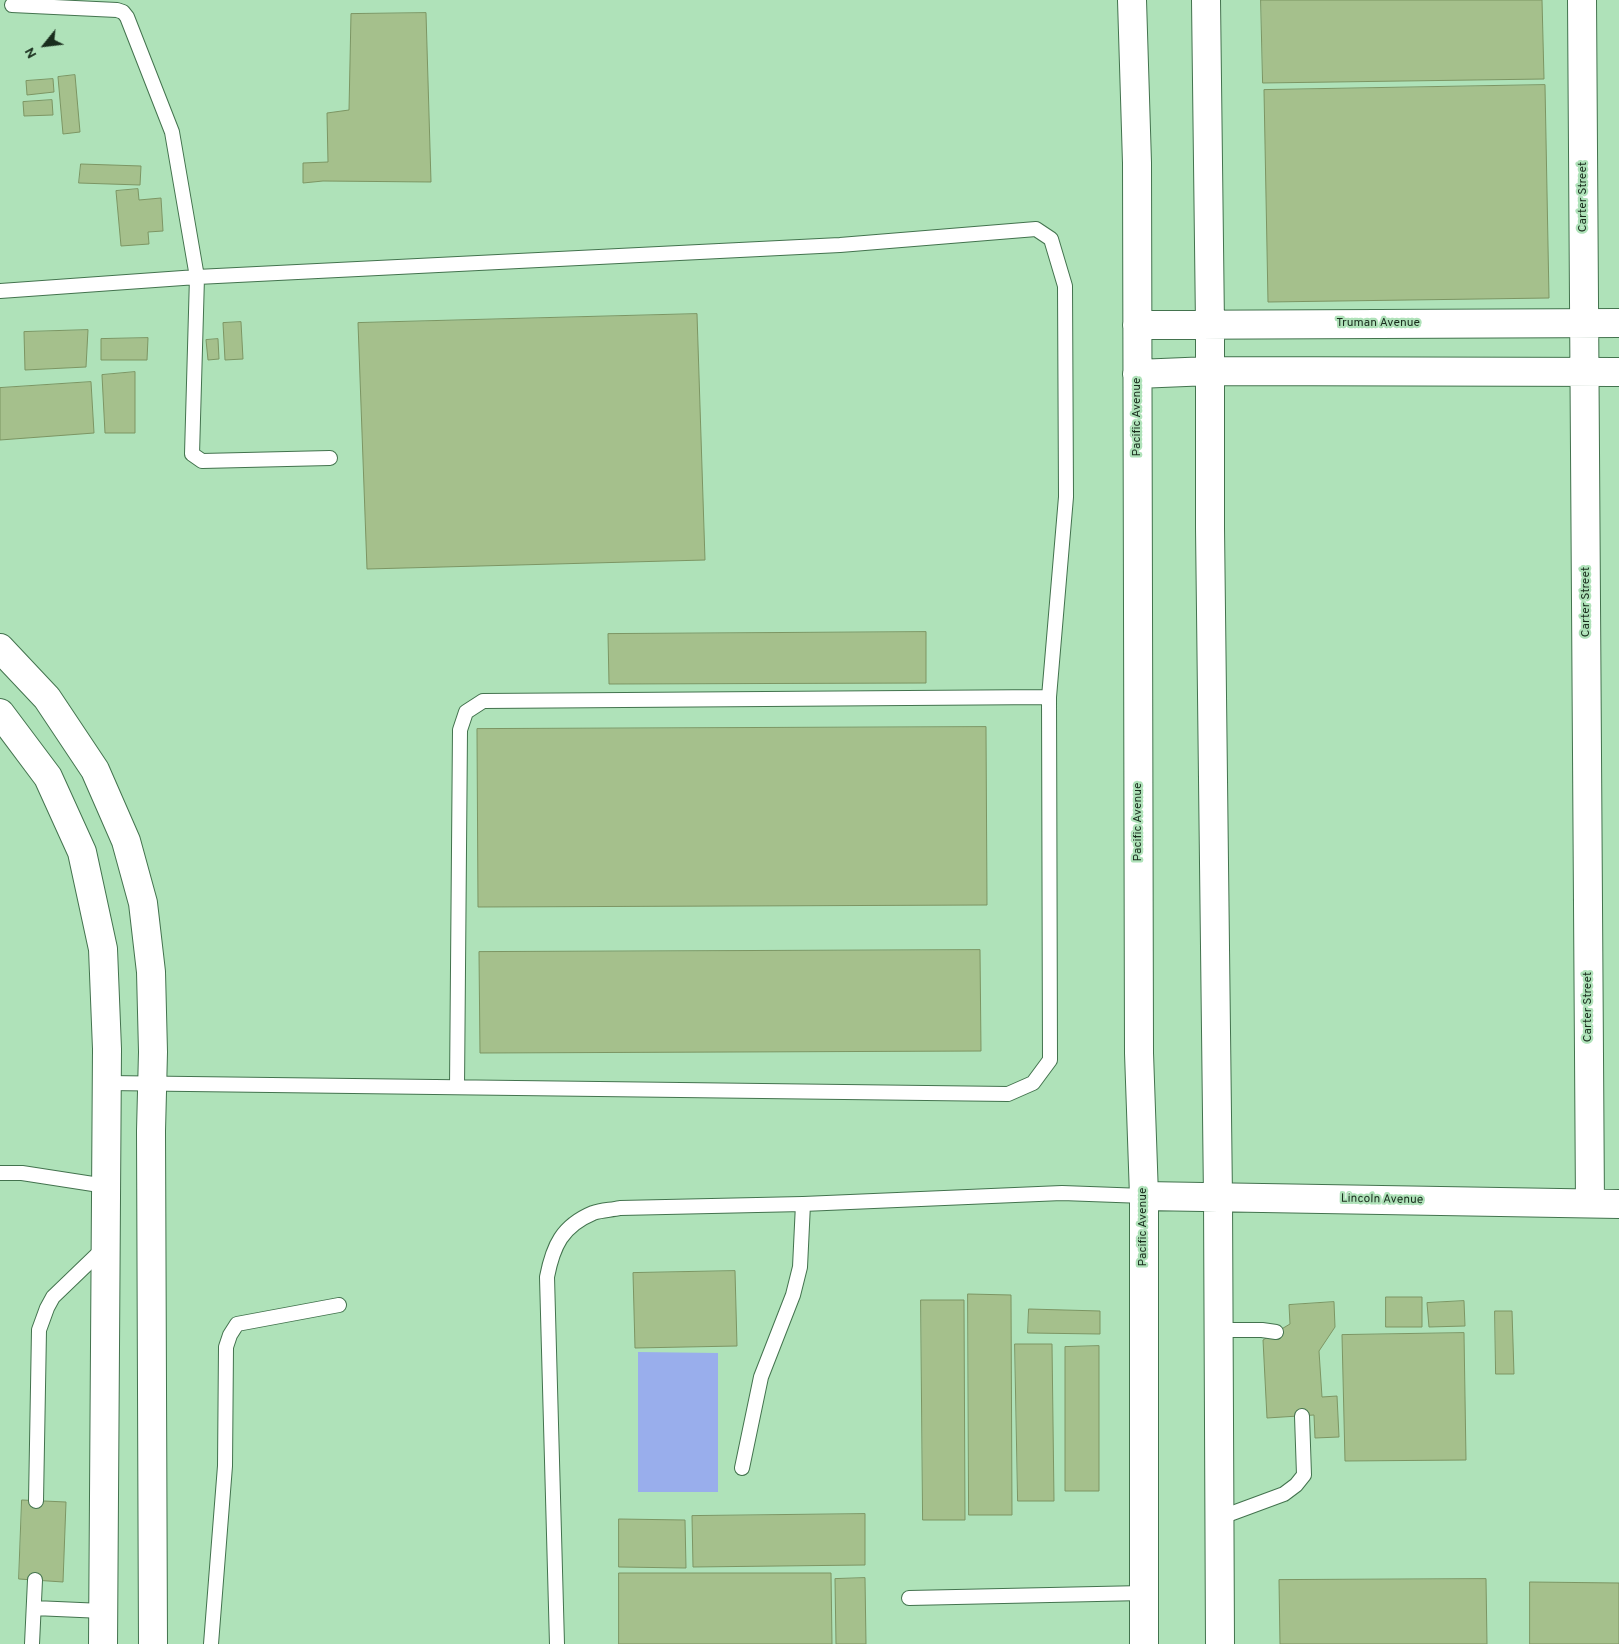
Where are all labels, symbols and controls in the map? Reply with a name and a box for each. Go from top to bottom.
north arrow [20,20,70,70]
text: N [22,44,41,61]
street label: Carter Street [1577,162,1591,232]
street label: Truman Avenue [1336,317,1420,331]
street label: Pacific Avenue [1131,378,1145,456]
street label: Carter Street [1580,567,1594,637]
street label: Pacific Avenue [1132,783,1146,861]
street label: Carter Street [1582,972,1596,1042]
street label: Pacific Avenue [1137,1188,1151,1266]
street label: Lincoln Avenue [1341,1192,1423,1208]

